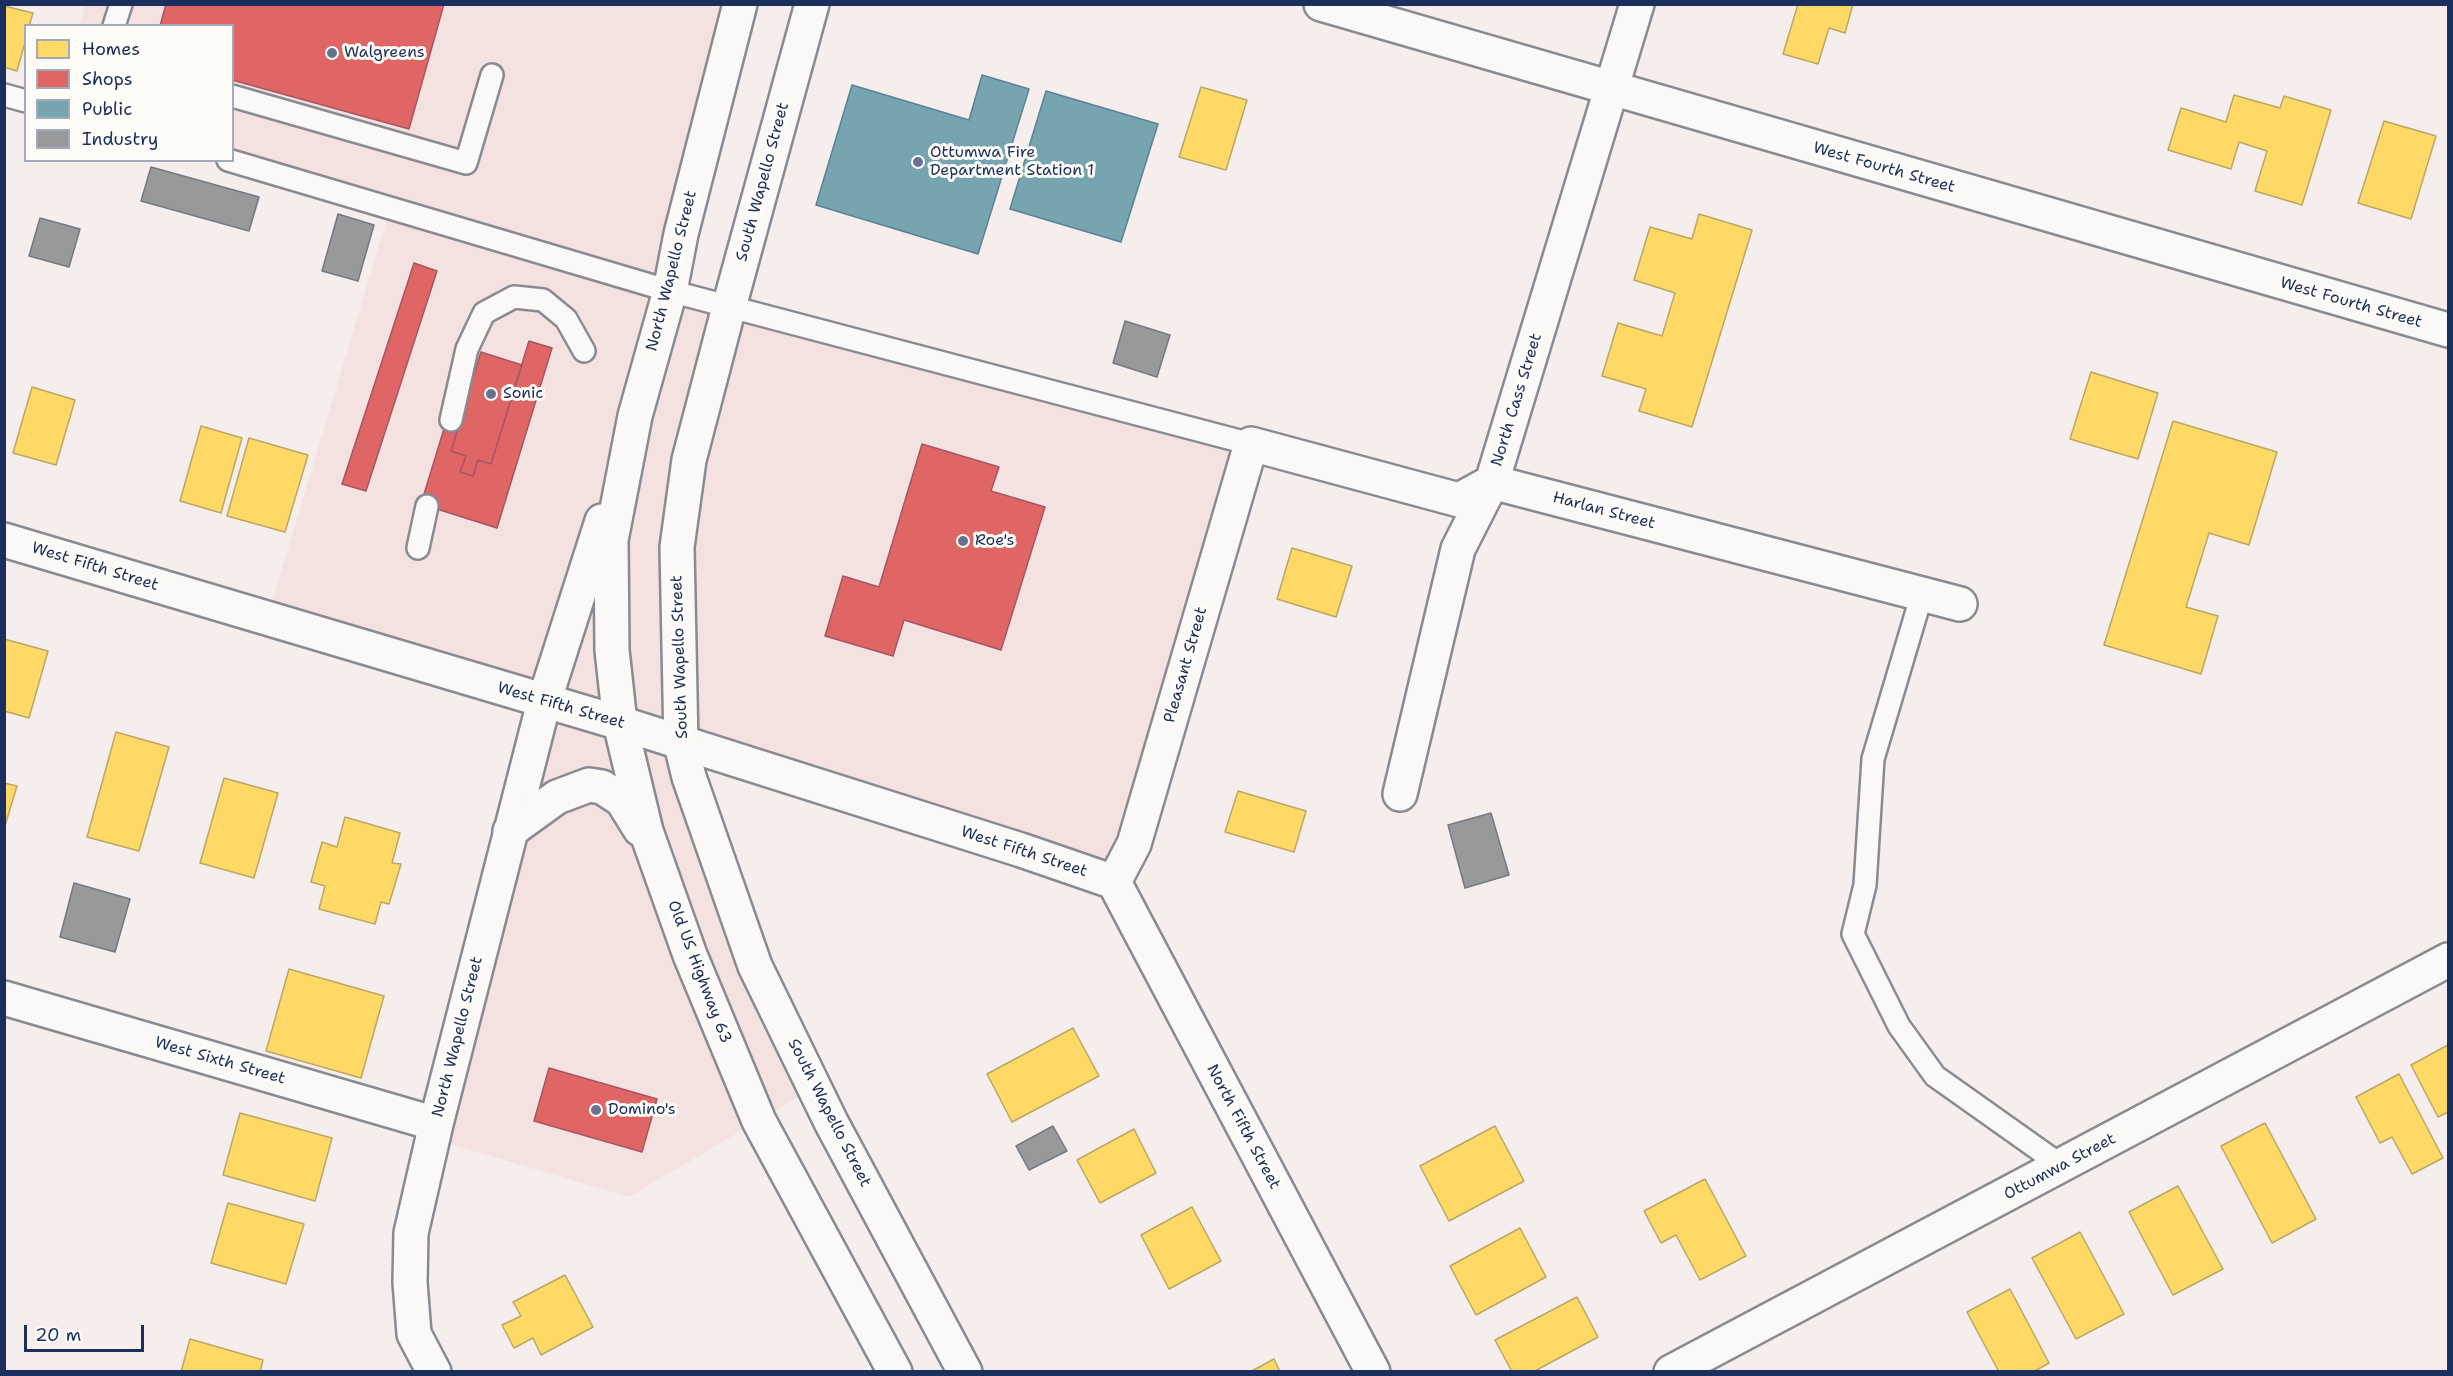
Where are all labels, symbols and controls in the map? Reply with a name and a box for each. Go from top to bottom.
legend [24,24,234,162]
text: Homes [82,37,140,61]
place label: Walgreens [344,43,425,63]
marker: Walgreens [325,46,339,60]
text: Shops [82,67,133,91]
text: Public [82,97,132,121]
street label: South Wapello Street [733,100,793,264]
text: Industry [82,127,158,151]
street label: West Fourth Street [1811,139,1957,197]
place label: Ottumwa Fire Department Station 1 [930,143,1094,181]
marker: Ottumwa Fire Department Station 1 [911,155,925,169]
street label: North Wapello Street [643,189,701,353]
street label: West Fourth Street [2278,274,2424,332]
street label: North Cass Street [1488,331,1546,469]
place label: Sonic [503,384,543,404]
marker: Sonic [484,387,498,401]
street label: Harlan Street [1551,488,1657,534]
place label: Roe's [975,531,1015,551]
marker: Roe's [956,534,970,548]
street label: West Fifth Street [29,539,161,595]
street label: South Wapello Street [668,575,692,739]
street label: Pleasant Street [1160,605,1212,725]
street label: West Fifth Street [495,679,627,733]
street label: West Fifth Street [958,823,1090,881]
street label: Old US Highway 63 [663,898,735,1046]
street label: North Wapello Street [429,955,487,1119]
street label: West Sixth Street [153,1033,287,1089]
street label: South Wapello Street [783,1036,875,1190]
street label: North Fifth Street [1202,1061,1284,1193]
place label: Domino's [608,1100,676,1120]
marker: Domino's [589,1103,603,1117]
street label: Ottumwa Street [2001,1129,2119,1205]
scale bar [27,1313,147,1351]
text: 20 m [35,1323,81,1347]

